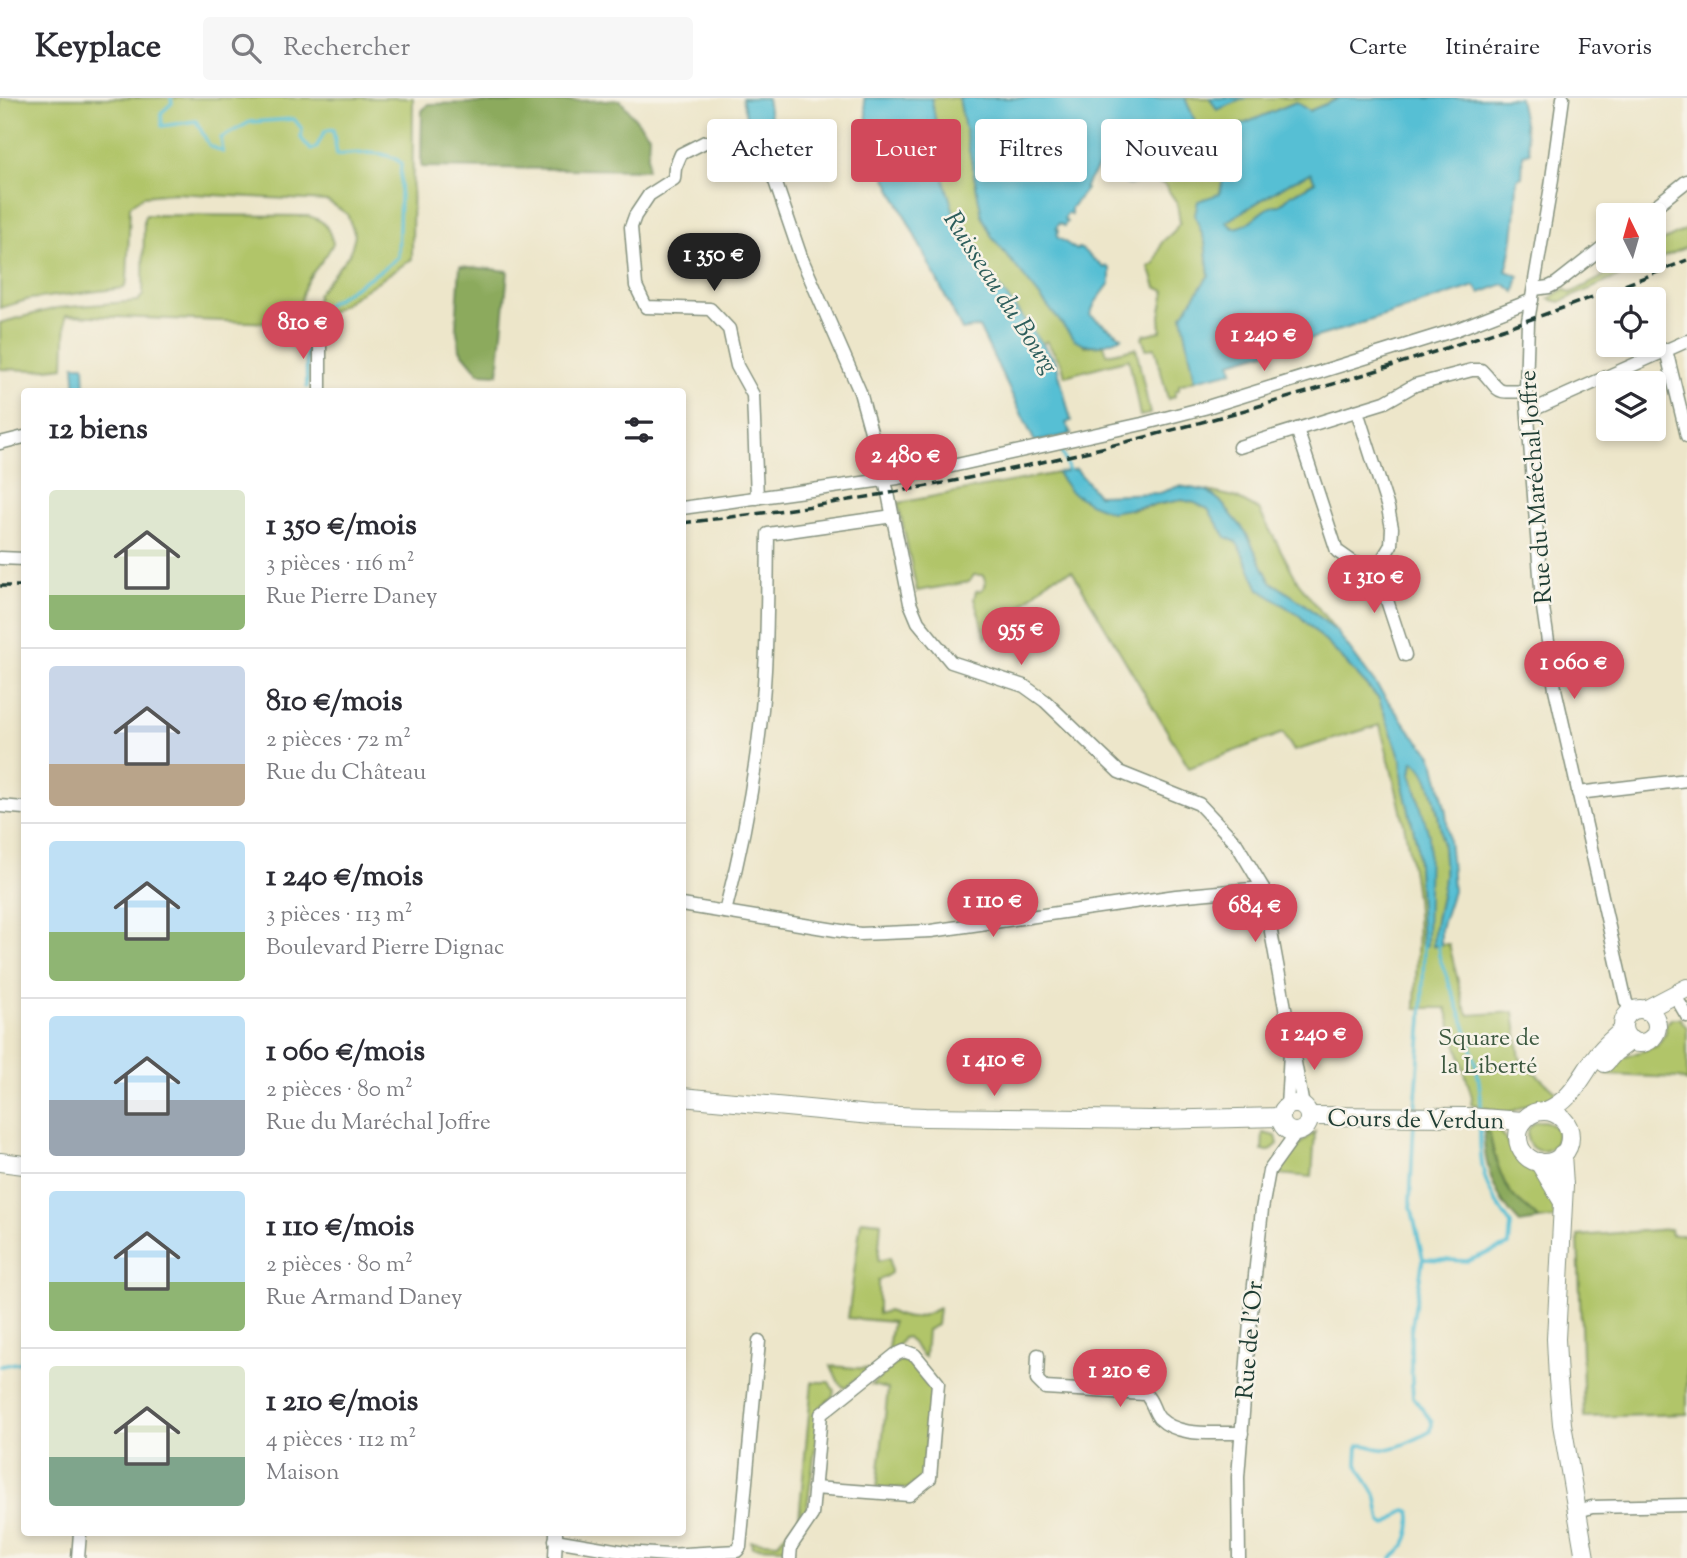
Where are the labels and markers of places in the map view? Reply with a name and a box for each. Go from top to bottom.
pin: 1 350 € [649,234,779,293]
pin: 810 € [254,302,352,361]
pin: 1 240 € [1199,314,1329,373]
pin: 2 480 € [841,434,971,494]
pin: 1 310 € [1309,556,1439,615]
pin: 955 € [972,608,1070,667]
pin: 1 060 € [1509,642,1639,701]
pin: 1 110 € [928,880,1058,939]
pin: 684 € [1206,884,1304,944]
pin: 1 240 € [1249,1012,1379,1072]
pin: 1 410 € [929,1038,1059,1098]
pin: 1 210 € [1055,1350,1185,1409]

